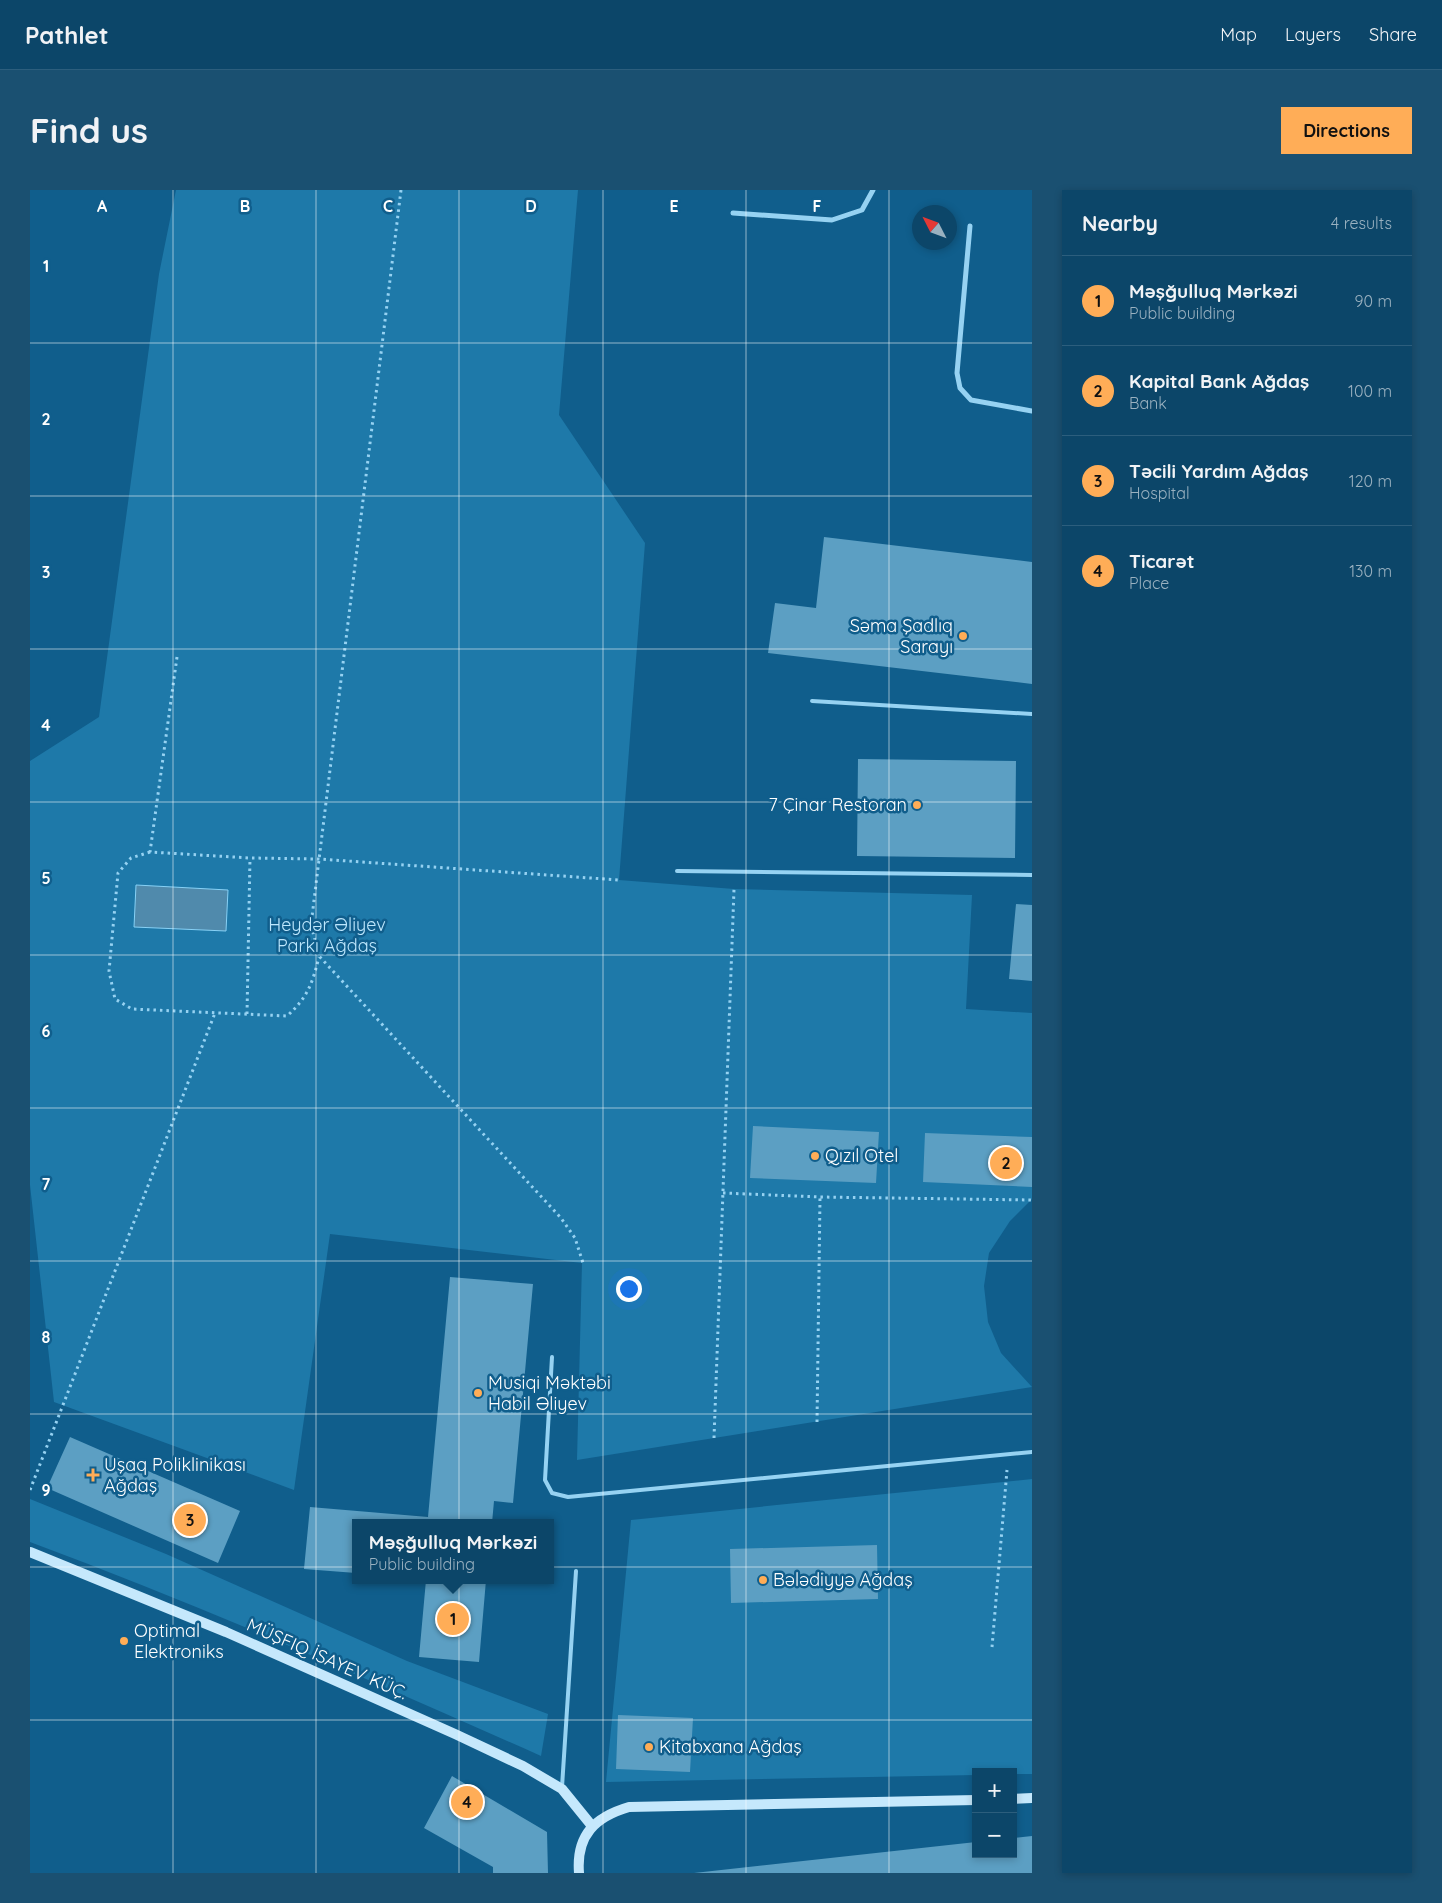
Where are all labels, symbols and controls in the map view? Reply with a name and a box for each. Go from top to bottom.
text: Pathlet [25,20,109,50]
text: Map [1220,23,1257,46]
text: Layers [1285,23,1341,46]
text: Share [1369,23,1417,46]
button: Directions [1281,107,1412,154]
text: Find us [30,108,148,152]
text: A [97,196,108,216]
text: B [240,196,250,216]
text: C [383,196,393,216]
text: D [525,196,537,216]
text: E [669,196,679,216]
text: F [813,196,822,216]
north arrow [912,205,957,250]
text: Nearby [1082,210,1158,236]
text: 4 results [1331,213,1392,233]
text: 1 [43,256,49,276]
text: Məşğulluq Mərkəzi [1129,279,1298,303]
text: 1 [1095,291,1101,311]
text: 90 m [1355,291,1392,311]
text: Public building [1129,303,1235,323]
text: Kapital Bank Ağdaş [1129,369,1309,393]
text: 2 [1093,381,1103,401]
text: 100 m [1348,381,1392,401]
text: Bank [1129,393,1167,413]
text: 2 [41,409,51,429]
text: Təcili Yardım Ağdaş [1129,459,1308,483]
text: 3 [1094,471,1102,491]
text: 120 m [1349,471,1392,491]
text: Hospital [1129,483,1190,503]
text: Ticarət [1129,549,1194,573]
text: 4 [1093,561,1103,581]
text: 130 m [1349,561,1392,581]
text: 3 [42,562,50,582]
text: Place [1129,573,1169,593]
place label: Səma Şadlıq Sarayı [850,614,953,658]
marker: Səma Şadlıq Sarayı [957,630,969,642]
text: 4 [41,715,51,735]
place label: 7 Çinar Restoran [769,793,907,816]
marker: 7 Çinar Restoran [911,799,923,811]
text: 5 [41,868,51,888]
park label: Heydər Əliyev Parkı Ağdaş [268,913,386,957]
text: 6 [42,1021,51,1041]
place label: Qızıl Otel [825,1144,898,1167]
pin: 2 [990,1144,1022,1182]
marker: Qızıl Otel [809,1150,821,1162]
text: 7 [42,1174,51,1194]
your location [616,1276,642,1302]
text: 8 [42,1327,51,1347]
place label: Musiqi Məktəbi Habil Əliyev [488,1371,611,1415]
marker: Musiqi Məktəbi Habil Əliyev [472,1387,484,1399]
place label: Uşaq Poliklinikası Ağdaş [104,1453,246,1497]
marker: Uşaq Poliklinikası Ağdaş [86,1468,100,1482]
text: 9 [41,1480,51,1500]
pin: 3 [174,1501,206,1539]
popup [352,1519,554,1584]
text: Məşğulluq Mərkəzi [369,1530,537,1554]
text: Public building [369,1554,475,1574]
place label: Bələdiyyə Ağdaş [773,1568,913,1591]
marker: Bələdiyyə Ağdaş [757,1574,769,1586]
pin: 1 [437,1600,469,1638]
street label: MÜŞFIQ İSAYEV KÜÇ. [243,1613,411,1704]
place label: Optimal Elektroniks [134,1619,224,1663]
marker: Optimal Elektroniks [118,1635,130,1647]
place label: Kitabxana Ağdaş [659,1735,802,1758]
marker: Kitabxana Ağdaş [643,1741,655,1753]
map controls [972,1768,1017,1858]
button: + [972,1768,1017,1813]
pin: 4 [451,1783,483,1821]
button: − [972,1813,1017,1858]

